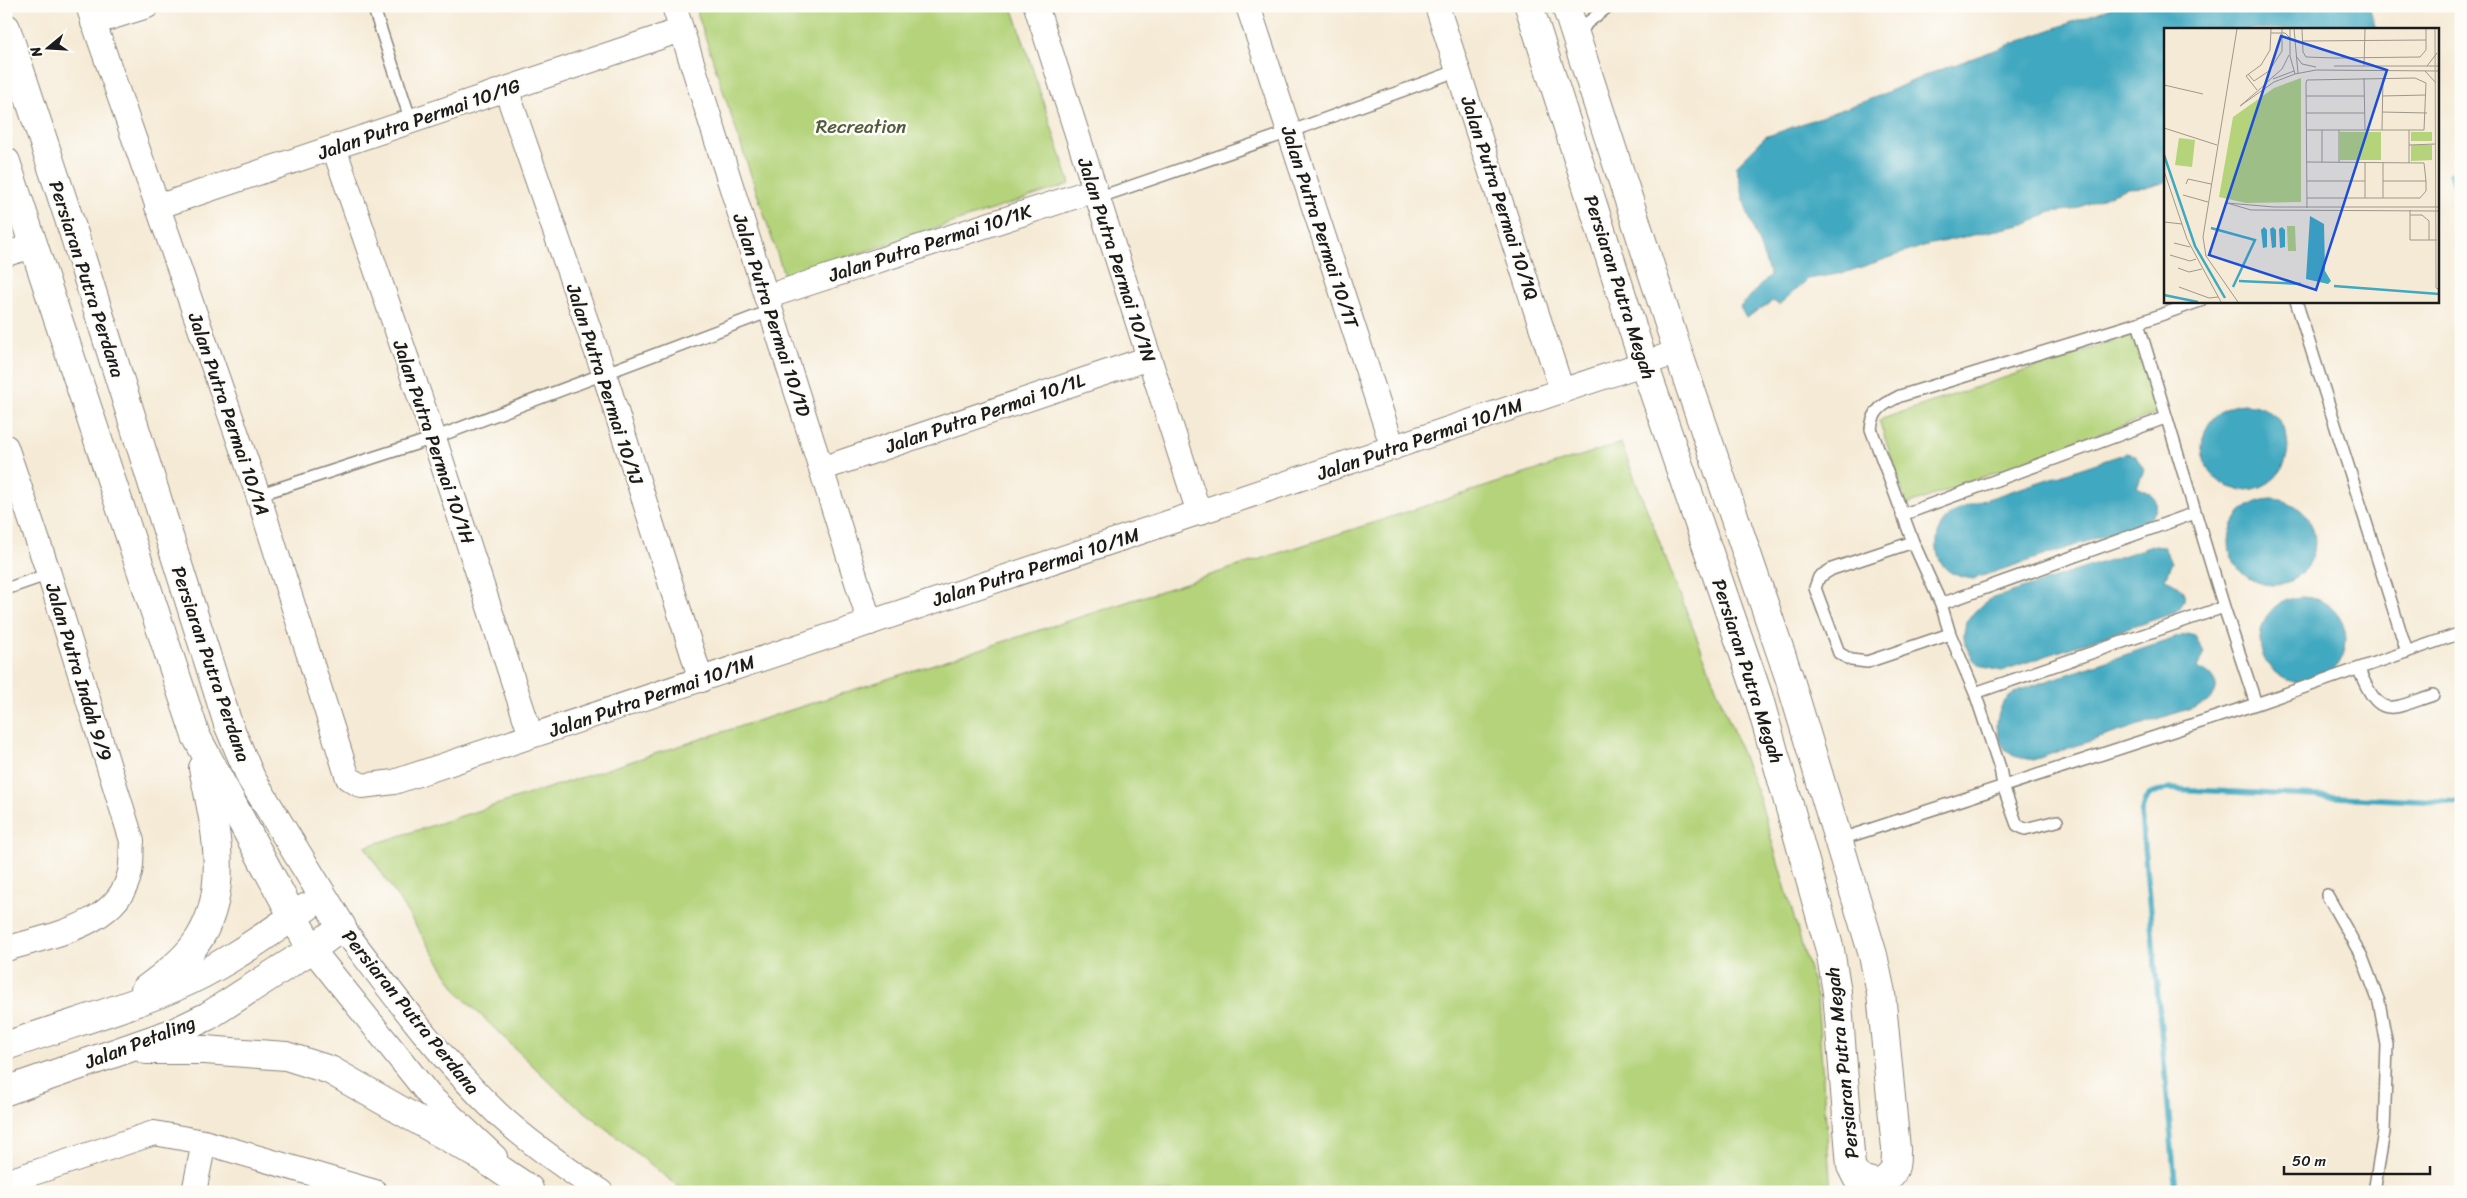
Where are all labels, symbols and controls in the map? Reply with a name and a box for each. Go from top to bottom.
north arrow [22,22,72,72]
inset map [2164,28,2440,302]
text: N [23,43,50,61]
street label: Jalan Putra Permai 10/1G [312,69,525,169]
street label: Jalan Putra Permai 10/1Q [1451,91,1549,304]
park label: Recreation [816,110,906,143]
street label: Jalan Putra Permai 10/1T [1271,121,1369,334]
street label: Jalan Putra Permai 10/1N [1068,152,1166,367]
street label: Persiaran Putra Perdana [40,176,135,382]
street label: Persiaran Putra Megah [1575,190,1665,384]
street label: Jalan Putra Permai 10/1K [823,194,1037,292]
street label: Jalan Putra Permai 10/1D [723,208,821,421]
street label: Jalan Putra Permai 10/1J [557,278,653,490]
street label: Jalan Putra Permai 10/1A [178,307,279,520]
street label: Jalan Putra Permai 10/1H [383,335,485,549]
street label: Jalan Putra Permai 10/1L [880,363,1089,463]
street label: Jalan Putra Permai 10/1M [1312,388,1528,490]
street label: Jalan Putra Permai 10/1M [927,518,1144,616]
street label: Persiaran Putra Perdana [162,561,260,767]
street label: Persiaran Putra Megah [1703,574,1793,768]
street label: Jalan Putra Indah 9/9 [36,578,122,765]
street label: Jalan Putra Permai 10/1M [544,645,760,747]
street label: Persiaran Putra Perdana [334,922,489,1103]
street label: Persiaran Putra Megah [1816,966,1868,1160]
street label: Jalan Petaling [79,1006,200,1079]
scale bar [2284,1143,2431,1175]
text: 50 m [2292,1148,2327,1174]

